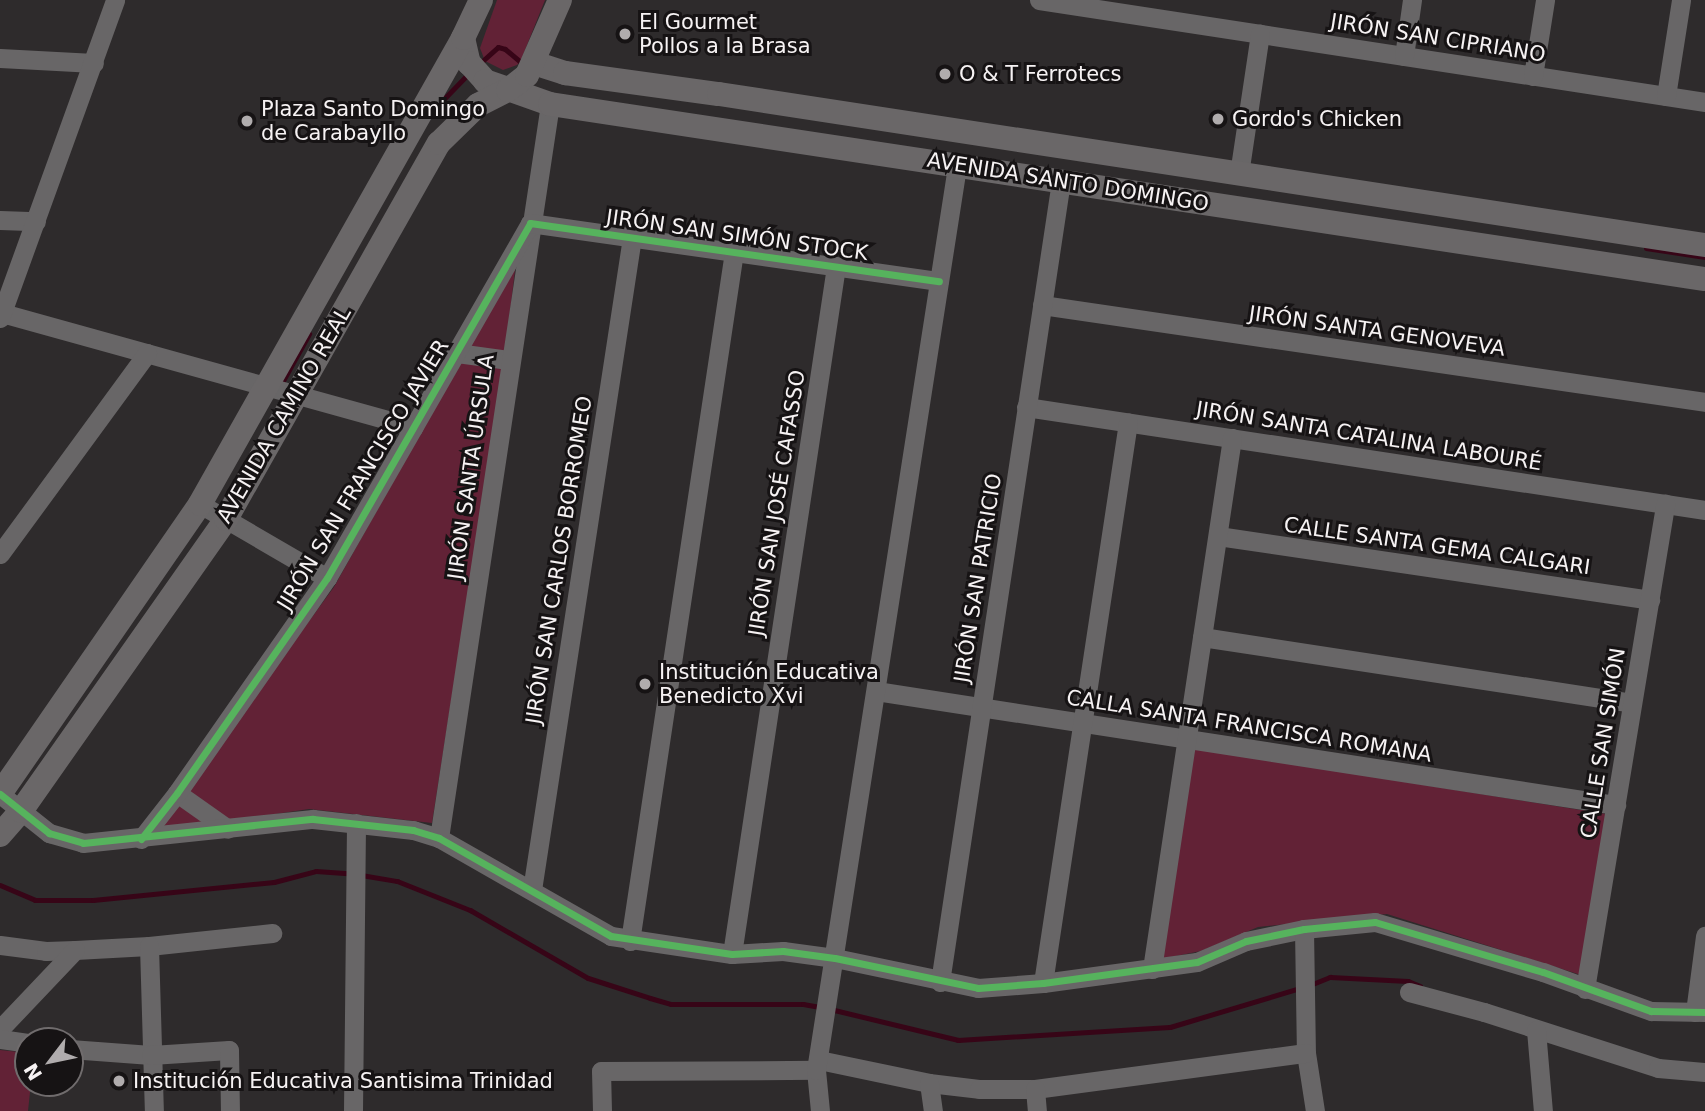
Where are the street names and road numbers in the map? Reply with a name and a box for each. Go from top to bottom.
street label: JIRÓN SAN CIPRIANO [1329,9,1547,67]
street label: AVENIDA SANTO DOMINGO [925,147,1211,217]
street label: JIRÓN SAN SIMÓN STOCK [605,204,869,266]
street label: JIRÓN SANTA GENOVEVA [1247,301,1507,361]
street label: AVENIDA CAMINO REAL [212,302,356,528]
street label: JIRÓN SAN FRANCISCO JAVIER [272,335,454,615]
street label: JIRÓN SANTA ÚRSULA [443,353,499,581]
street label: JIRÓN SAN JOSÉ CAFASSO [744,368,810,638]
street label: JIRÓN SAN CARLOS BORROMEO [521,394,597,726]
street label: JIRÓN SANTA CATALINA LABOURÉ [1194,396,1544,476]
street label: JIRÓN SAN PATRICIO [949,472,1007,684]
street label: CALLE SANTA GEMA CALGARI [1282,512,1592,580]
street label: CALLE SAN SIMÓN [1575,646,1631,840]
street label: CALLA SANTA FRANCISCA ROMANA [1065,685,1433,767]

